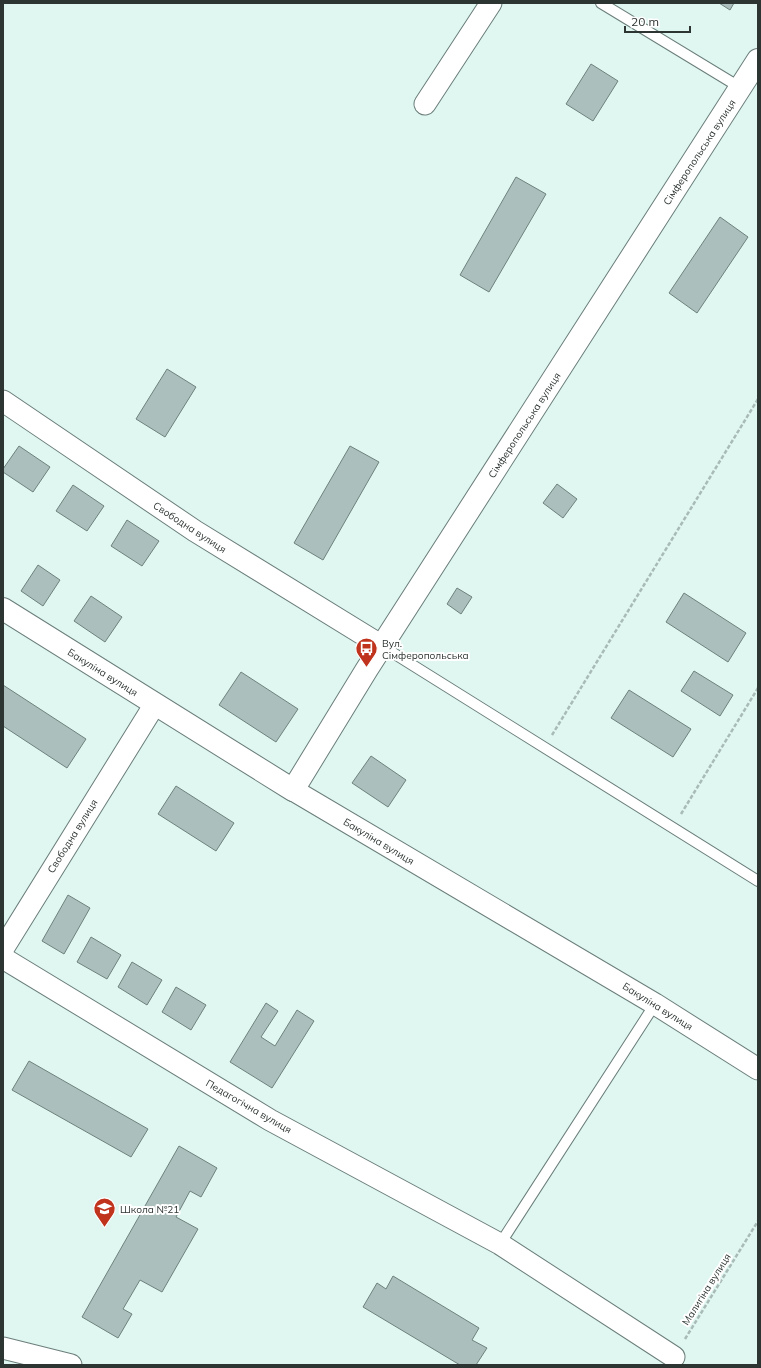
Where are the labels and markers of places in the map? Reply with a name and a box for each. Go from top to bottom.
bus stop icon: Вул. Сімферопольська [354,636,380,669]
place label: Вул. Сімферопольська [382,637,469,662]
school or university icon: Школа №21 [92,1196,118,1229]
place label: Школа №21 [120,1203,179,1216]

